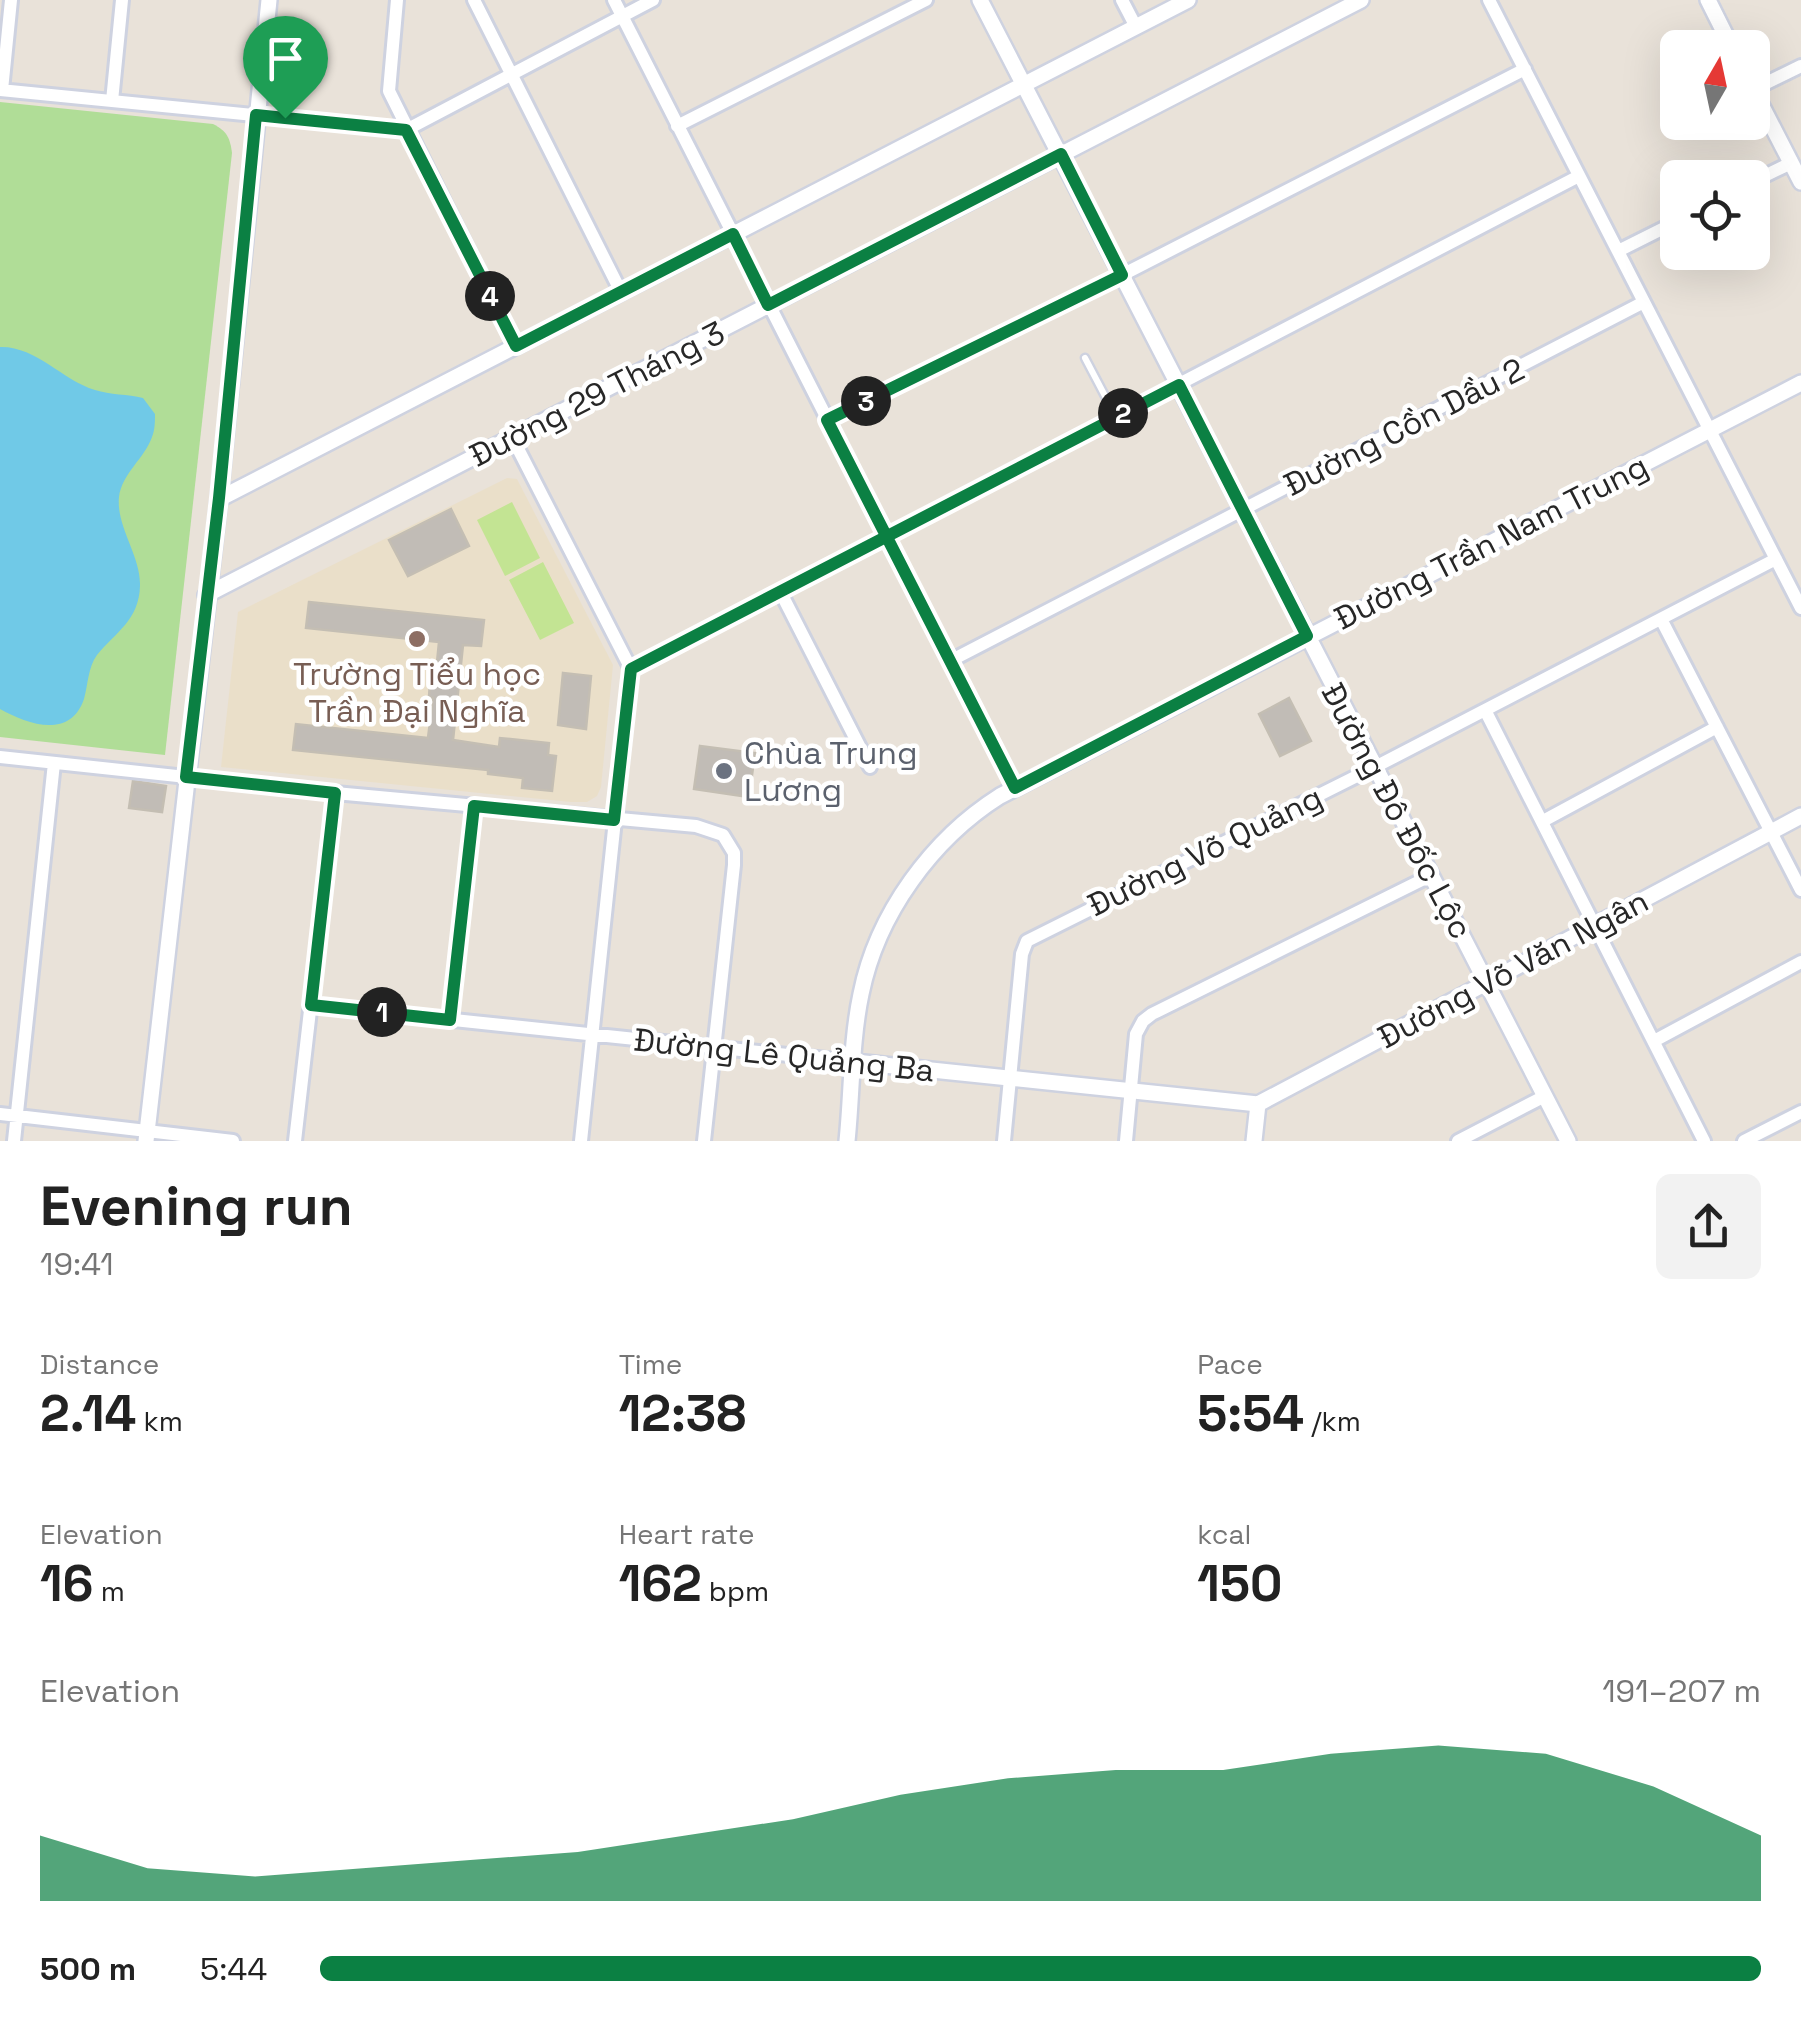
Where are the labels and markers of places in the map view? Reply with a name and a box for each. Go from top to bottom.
pin [243,16,328,119]
pin: 4 [465,271,515,321]
pin: 3 [841,376,891,426]
pin: 2 [1098,388,1148,438]
marker: Trường Tiểu học Trần Đại Nghĩa [406,628,428,650]
place label: Trường Tiểu học Trần Đại Nghĩa [293,654,541,731]
place label: Chùa Trung Lương [744,733,918,810]
marker: Chùa Trung Lương [713,760,735,782]
pin: 1 [357,987,407,1037]

